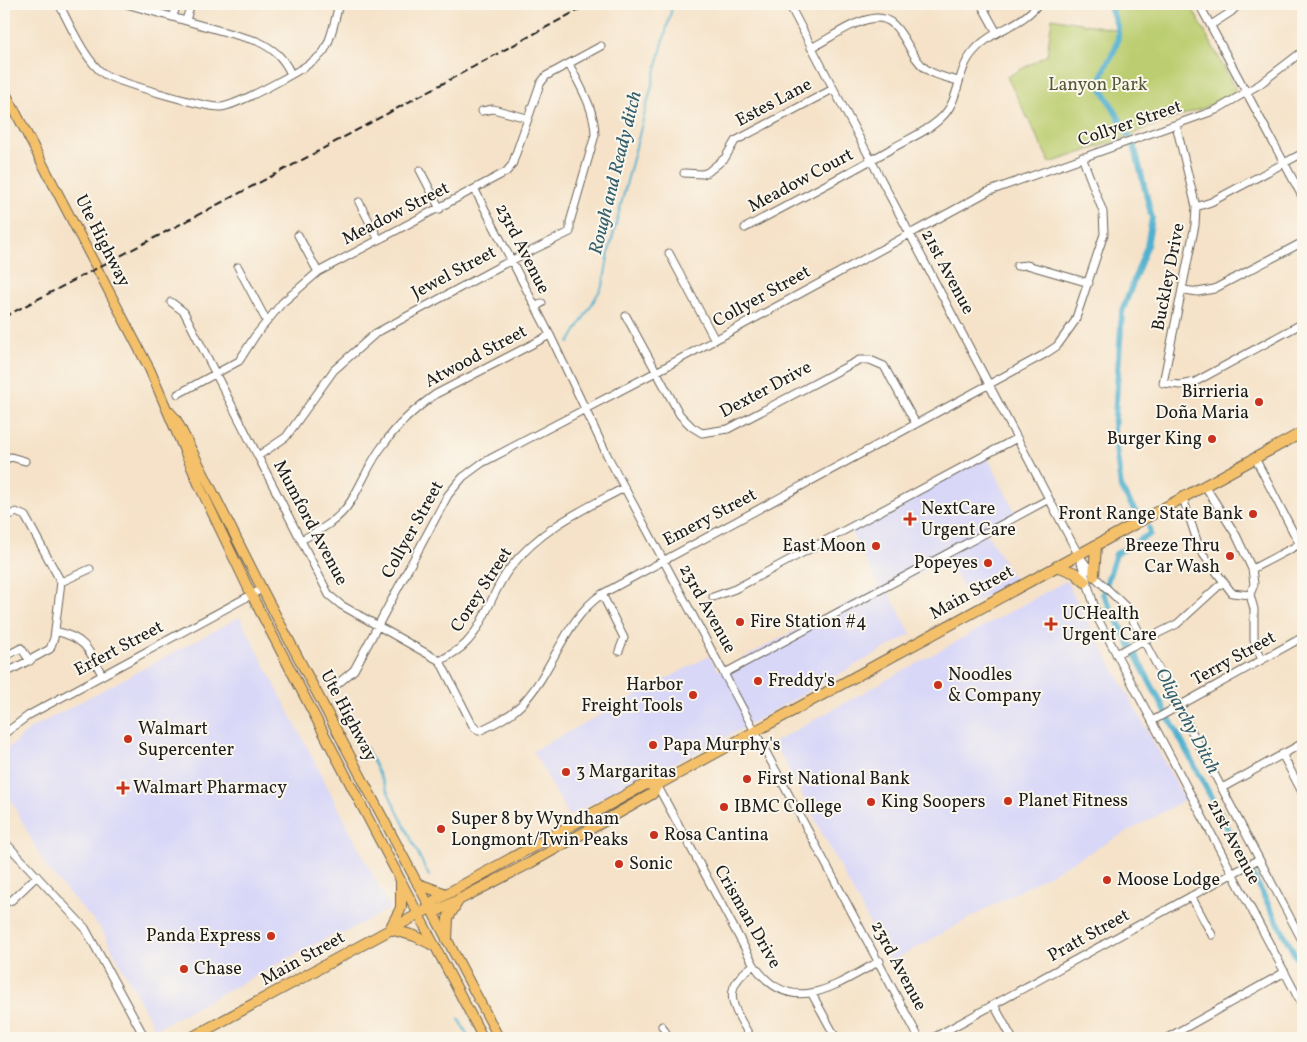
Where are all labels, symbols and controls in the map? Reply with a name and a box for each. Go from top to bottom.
street label: Estes Lane [732,73,816,133]
park label: Lanyon Park [1048,73,1148,98]
water label: Rough and Ready ditch [583,88,649,258]
street label: Collyer Street [1075,95,1185,153]
street label: Meadow Court [744,143,858,219]
street label: Meadow Street [338,176,454,252]
street label: Ute Highway [68,190,136,292]
street label: 23rd Avenue [488,199,556,299]
street label: Buckley Drive [1146,221,1192,333]
street label: 21st Avenue [914,225,980,319]
street label: Jewel Street [407,240,501,306]
street label: Collyer Street [709,260,815,334]
street label: Atwood Street [420,320,532,394]
street label: Dexter Drive [716,355,816,425]
place label: Birrieria Doña Maria [1155,380,1249,426]
marker: Birrieria Doña Maria [1253,396,1265,408]
place label: Burger King [1107,427,1202,452]
marker: Burger King [1206,433,1218,445]
street label: Mumford Avenue [266,456,354,590]
street label: Collyer Street [376,477,450,583]
street label: Emery Street [659,483,761,553]
place label: NextCare Urgent Care [921,497,1016,543]
place label: Front Range State Bank [1058,502,1243,527]
marker: Front Range State Bank [1247,508,1259,520]
marker: NextCare Urgent Care [903,512,917,526]
place label: East Moon [782,534,866,559]
place label: Breeze Thru Car Wash [1125,534,1220,580]
marker: East Moon [870,540,882,552]
street label: Corey Street [445,542,519,638]
marker: Breeze Thru Car Wash [1224,550,1236,562]
place label: Popeyes [914,551,978,576]
marker: Popeyes [982,557,994,569]
street label: 23rd Avenue [672,560,742,658]
street label: Main Street [925,560,1019,626]
place label: UCHealth Urgent Care [1062,602,1157,648]
place label: Fire Station #4 [750,610,867,635]
street label: Erfert Street [70,615,168,683]
marker: Fire Station #4 [734,616,746,628]
marker: UCHealth Urgent Care [1044,617,1058,631]
street label: Terry Street [1187,626,1281,692]
place label: Noodles & Company [948,663,1042,709]
water label: Oligarchy Ditch [1148,664,1226,778]
street label: Ute Highway [313,666,383,767]
place label: Freddy's [768,669,835,694]
place label: Harbor Freight Tools [581,673,683,719]
marker: Freddy's [752,675,764,687]
marker: Noodles & Company [932,679,944,691]
marker: Harbor Freight Tools [687,689,699,701]
place label: Walmart Supercenter [138,717,234,763]
marker: Walmart Supercenter [122,733,134,745]
place label: Papa Murphy's [663,733,781,758]
marker: Papa Murphy's [647,739,659,751]
place label: 3 Margaritas [576,760,676,785]
marker: 3 Margaritas [560,766,572,778]
place label: First National Bank [757,767,910,792]
marker: First National Bank [741,773,753,785]
place label: Walmart Pharmacy [133,776,287,801]
marker: Walmart Pharmacy [117,782,129,794]
place label: Planet Fitness [1018,789,1128,814]
place label: King Soopers [881,790,985,815]
place label: IBMC College [734,795,842,820]
marker: Planet Fitness [1002,795,1014,807]
street label: 21st Avenue [1200,795,1266,889]
marker: King Soopers [865,796,877,808]
marker: IBMC College [718,801,730,813]
place label: Super 8 by Wyndham Longmont/Twin Peaks [451,807,628,853]
marker: Super 8 by Wyndham Longmont/Twin Peaks [435,823,447,835]
place label: Rosa Cantina [664,823,769,848]
marker: Rosa Cantina [648,829,660,841]
place label: Sonic [629,852,673,877]
marker: Sonic [613,858,625,870]
street label: Crisman Drive [707,861,787,973]
place label: Moose Lodge [1117,868,1220,893]
marker: Moose Lodge [1101,874,1113,886]
street label: Pratt Street [1044,903,1134,969]
street label: 23rd Avenue [864,917,932,1015]
place label: Panda Express [146,924,261,949]
street label: Main Street [256,926,350,992]
marker: Panda Express [265,930,277,942]
place label: Chase [194,957,242,982]
marker: Chase [178,963,190,975]

